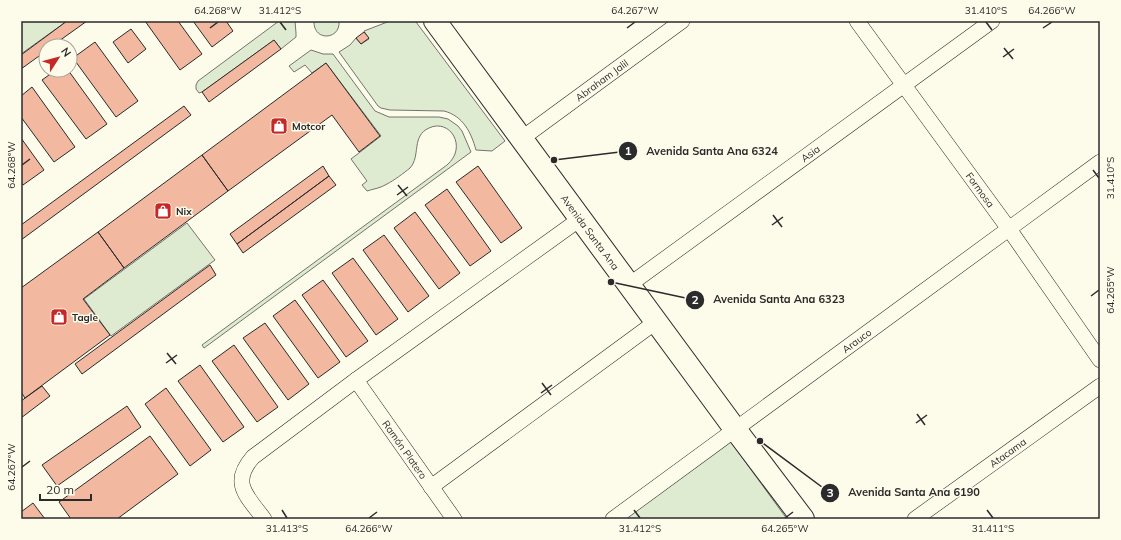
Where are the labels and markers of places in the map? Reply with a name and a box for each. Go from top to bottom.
shop icon: Motcor [269,116,289,136]
place label: Motcor [292,120,325,133]
callout: Avenida Santa Ana 6324 [618,140,786,163]
shop icon: Nix [153,201,173,221]
place label: Nix [176,205,192,218]
callout: Avenida Santa Ana 6323 [685,288,853,311]
shop icon: Tagle [49,307,69,327]
place label: Tagle [72,311,98,324]
callout: Avenida Santa Ana 6190 [820,481,988,504]

